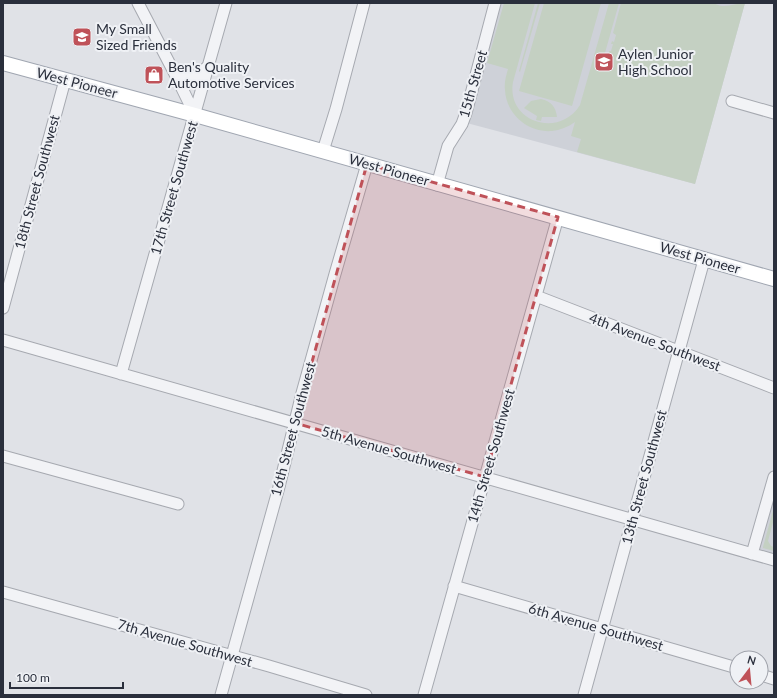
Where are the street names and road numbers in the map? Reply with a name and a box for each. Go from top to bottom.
street label: 15th Street [455,48,490,120]
street label: West Pioneer [35,64,119,101]
street label: 18th Street Southwest [10,113,63,251]
street label: 17th Street Southwest [146,119,201,257]
street label: West Pioneer [347,150,431,189]
street label: West Pioneer [658,238,742,277]
street label: 4th Avenue Southwest [587,309,723,374]
street label: 16th Street Southwest [266,360,319,498]
street label: 14th Street Southwest [463,387,518,525]
street label: 13th Street Southwest [617,408,670,546]
street label: 5th Avenue Southwest [320,422,459,477]
street label: 6th Avenue Southwest [527,599,666,654]
street label: 7th Avenue Southwest [116,615,255,670]

